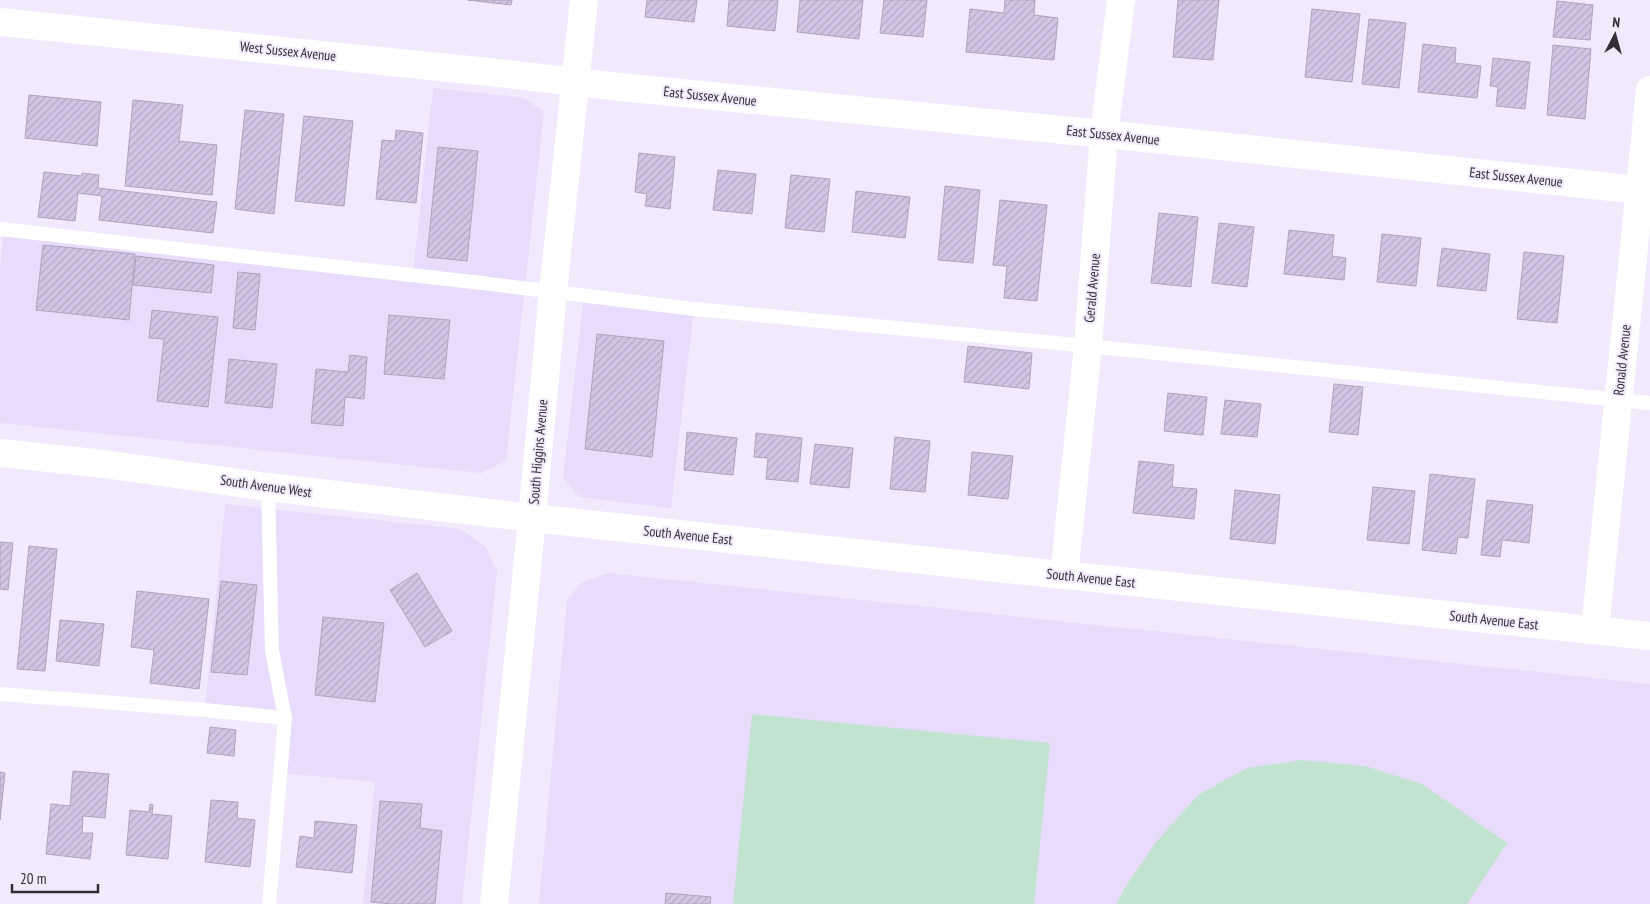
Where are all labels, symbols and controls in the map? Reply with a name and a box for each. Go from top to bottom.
north arrow [1590,10,1640,60]
text: N [1612,13,1621,31]
street label: West Sussex Avenue [239,37,337,65]
street label: East Sussex Avenue [662,82,758,110]
street label: East Sussex Avenue [1065,121,1161,149]
street label: East Sussex Avenue [1468,163,1564,191]
street label: Gerald Avenue [1080,252,1104,323]
street label: Ronald Avenue [1609,323,1635,396]
street label: South Higgins Avenue [524,398,552,505]
street label: South Avenue West [219,471,313,501]
street label: South Avenue East [643,521,733,549]
street label: South Avenue East [1046,564,1136,592]
street label: South Avenue East [1449,606,1539,634]
scale bar [12,862,99,894]
text: 20 m [20,869,46,888]

